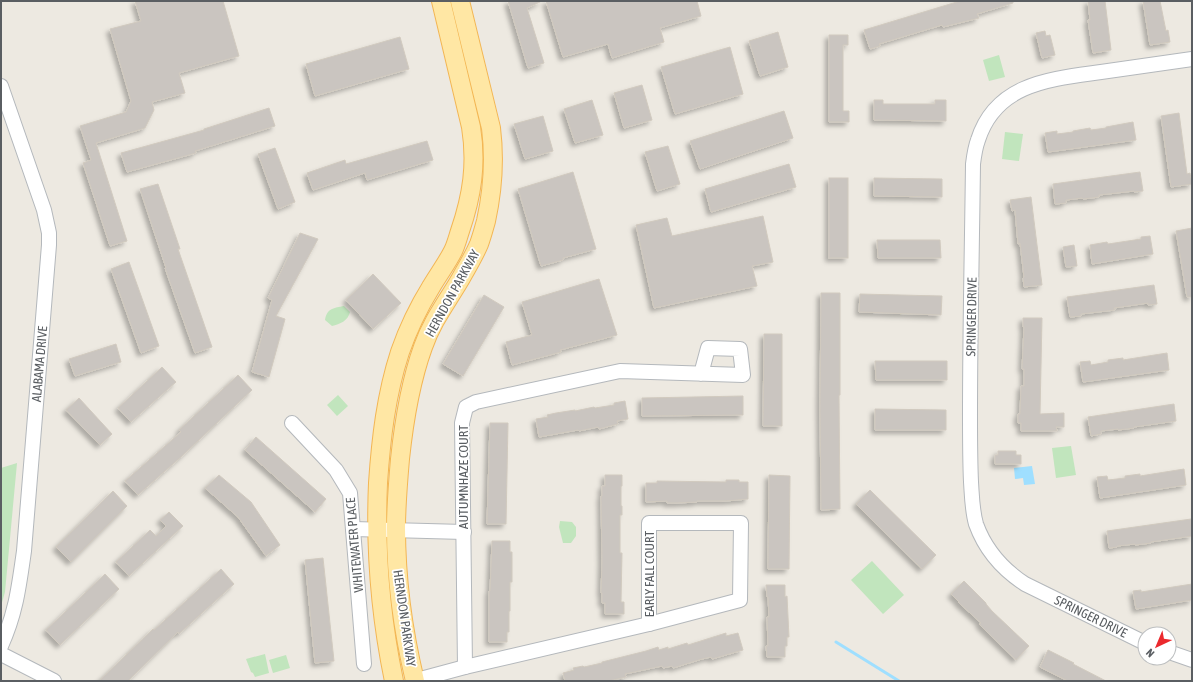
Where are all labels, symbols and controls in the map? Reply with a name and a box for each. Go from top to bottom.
street label: HERNDON PARKWAY [422,247,483,339]
street label: SPRINGER DRIVE [963,277,980,357]
street label: ALABAMA DRIVE [29,325,50,403]
street label: AUTUMNHAZE COURT [456,425,471,529]
street label: WHITEWATER PLACE [343,496,366,593]
street label: EARLY FALL COURT [642,531,657,617]
street label: HERNDON PARKWAY [390,569,419,668]
street label: SPRINGER DRIVE [1052,592,1130,641]
north arrow [1137,626,1177,666]
text: N [1144,647,1157,660]

